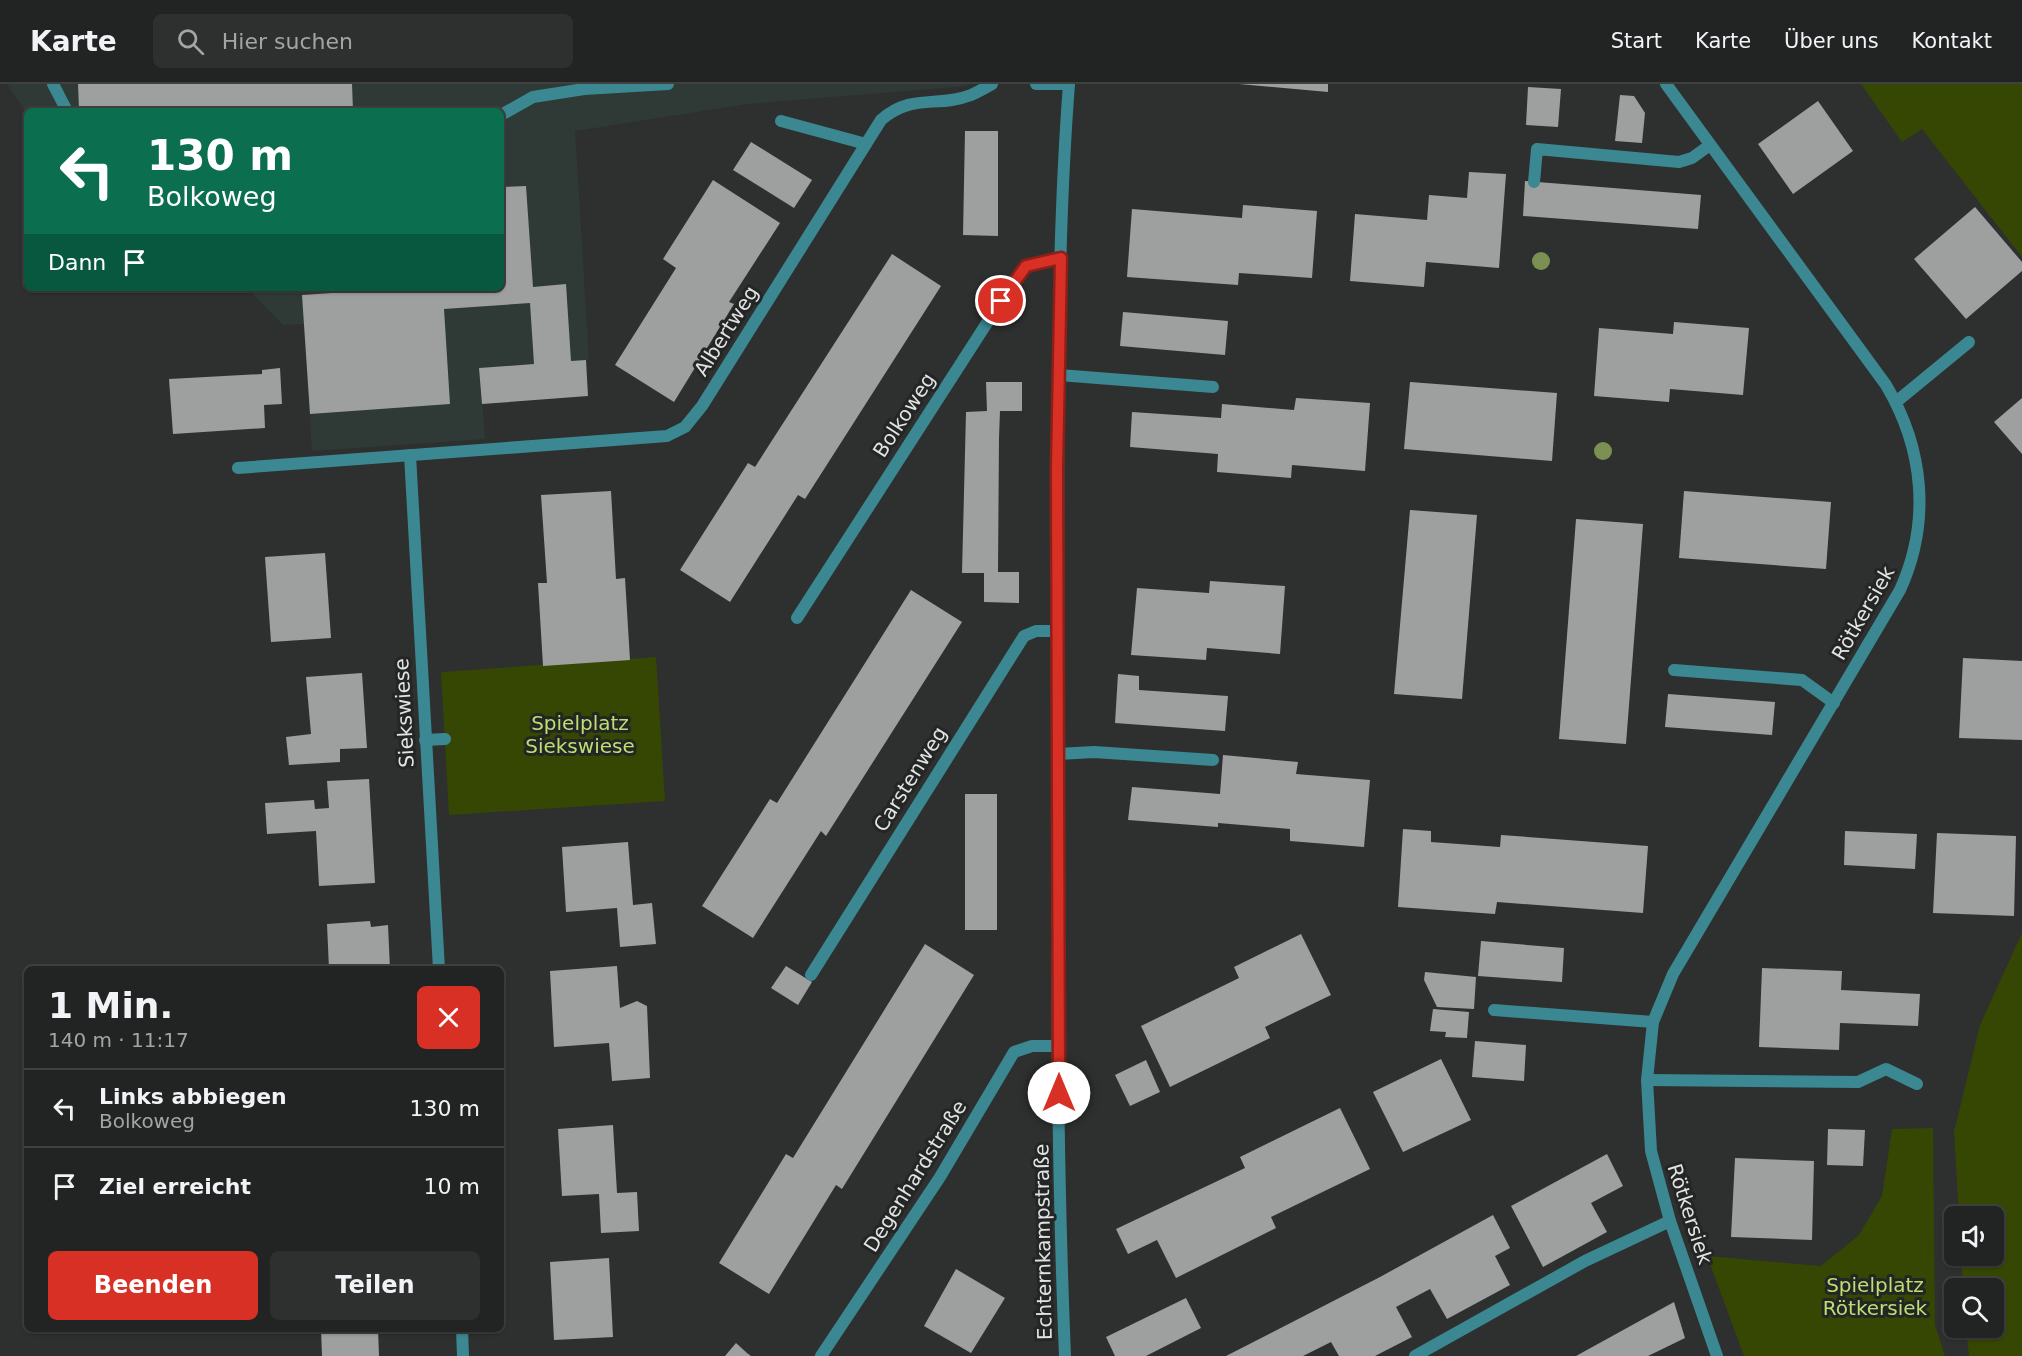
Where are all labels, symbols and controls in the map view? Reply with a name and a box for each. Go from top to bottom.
search box [153,14,573,68]
text: Karte [30,25,117,58]
icon: search [174,25,207,58]
text: Hier suchen [222,29,353,54]
text: Start [1611,29,1662,53]
text: Karte [1695,29,1751,53]
text: Über uns [1784,29,1879,53]
text: Kontakt [1912,29,1992,53]
text: 130 m [147,131,293,180]
icon: left [48,132,126,210]
text: Bolkoweg [147,181,277,212]
icon: arrive [118,246,151,279]
text: Dann [48,250,106,275]
pin [975,275,1026,326]
street label: Albertweg [689,282,763,380]
icon: arrive [984,284,1017,317]
street label: Bolkoweg [868,368,940,462]
street label: Rötkersiek [1827,561,1900,664]
street label: Siekswiese [389,658,419,768]
park label: Spielplatz Siekswiese [525,711,635,758]
street label: Carstenweg [868,722,952,836]
text: 1 Min. [48,985,173,1026]
button: close [417,986,480,1049]
text: 140 m · 11:17 [48,1028,189,1052]
position arrow [1027,1061,1091,1125]
text: Links abbiegen [99,1084,287,1109]
icon: left [48,1092,81,1125]
text: 130 m [410,1096,480,1121]
street label: Degenhardstraße [859,1096,971,1256]
text: Bolkoweg [99,1109,195,1133]
street label: Echternkampstraße [1029,1144,1057,1340]
street label: Rötkersiek [1662,1161,1718,1268]
icon: arrive [48,1170,81,1203]
text: Ziel erreicht [99,1174,251,1199]
text: 10 m [424,1174,480,1199]
map controls [1944,1206,2004,1338]
button: sound [1944,1206,2004,1266]
button: Beenden [48,1251,258,1320]
button: Teilen [270,1251,480,1320]
park label: Spielplatz Rötkersiek [1823,1273,1928,1320]
button: search [1944,1278,2004,1338]

